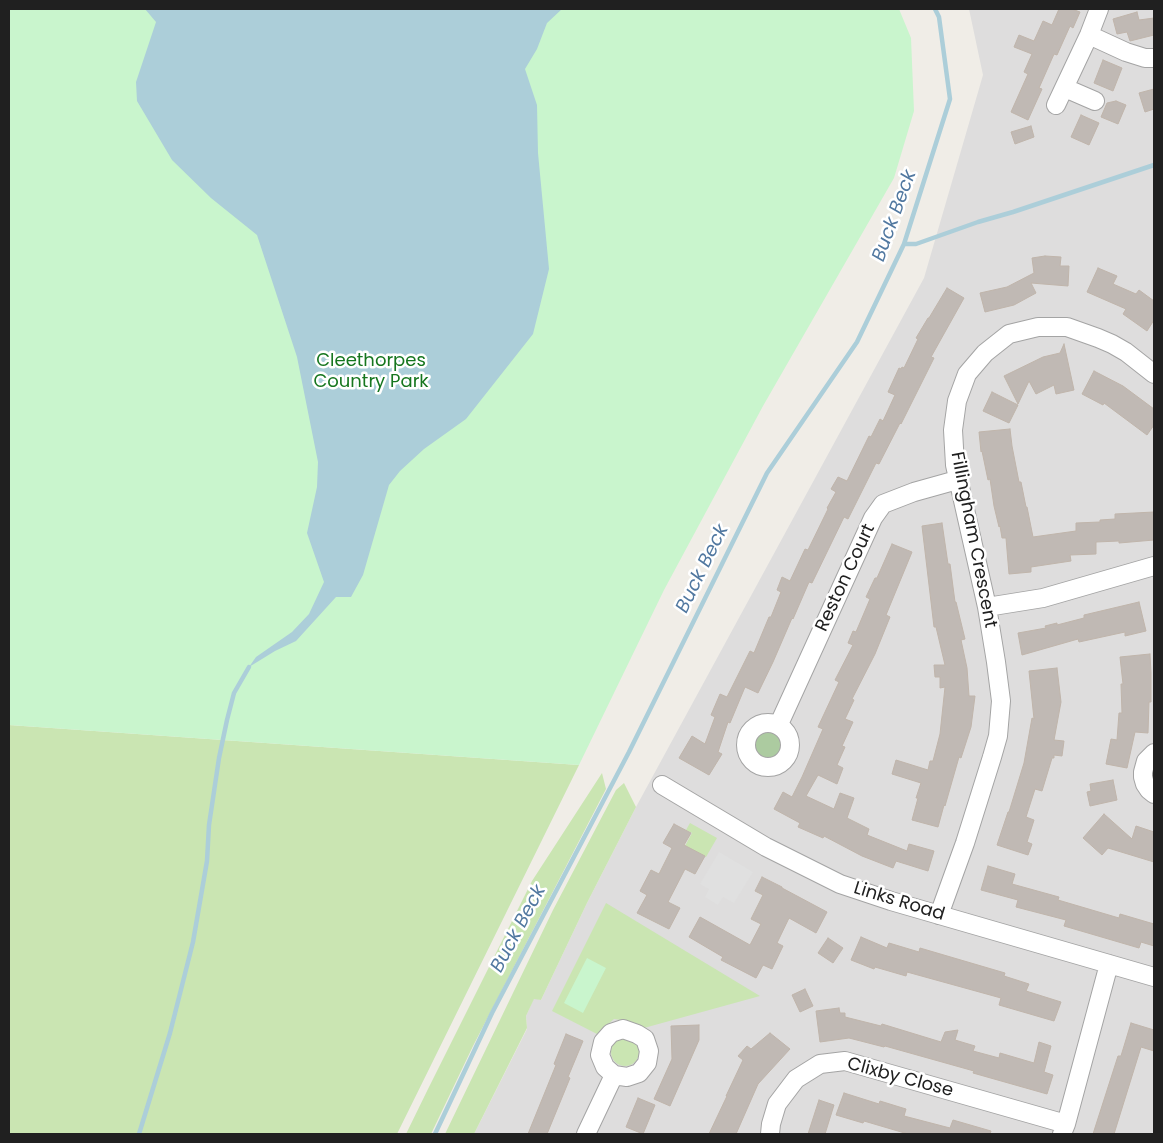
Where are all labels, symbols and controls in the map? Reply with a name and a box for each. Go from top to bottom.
water label: Buck Beck [868,167,922,265]
park label: Cleethorpes Country Park [313,350,429,392]
street label: Fillingham Crescent [945,450,1001,630]
water label: Buck Beck [672,521,734,617]
street label: Reston Court [812,521,880,635]
street label: Links Road [851,878,947,926]
water label: Buck Beck [487,881,551,977]
street label: Clixby Close [845,1053,955,1103]

